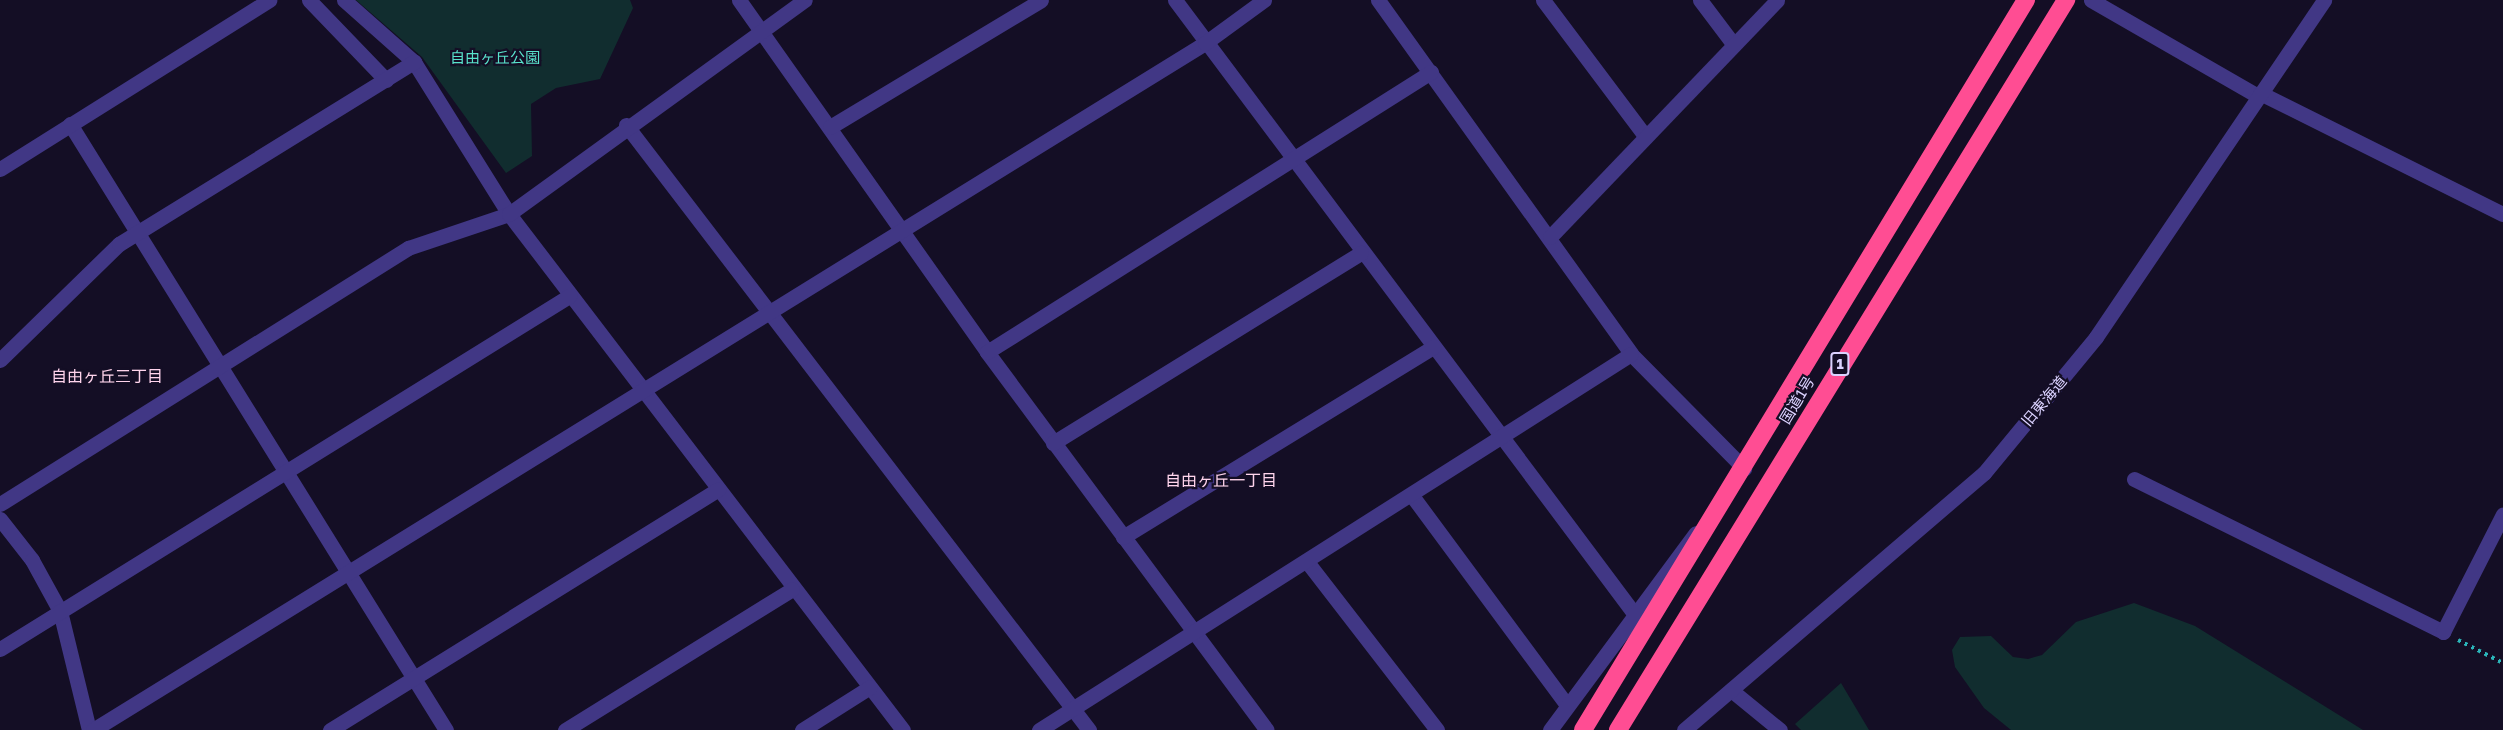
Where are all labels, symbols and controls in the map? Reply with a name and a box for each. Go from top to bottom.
park label: 自由ヶ丘公園 [450,49,540,67]
road number: 1 [1830,353,1850,375]
district label: 自由ヶ丘三丁目 [51,366,163,386]
street label: 旧東海道 [2018,372,2070,430]
street label: 国道1号 [1776,373,1818,427]
district label: 自由ヶ丘一丁目 [1165,470,1277,490]

